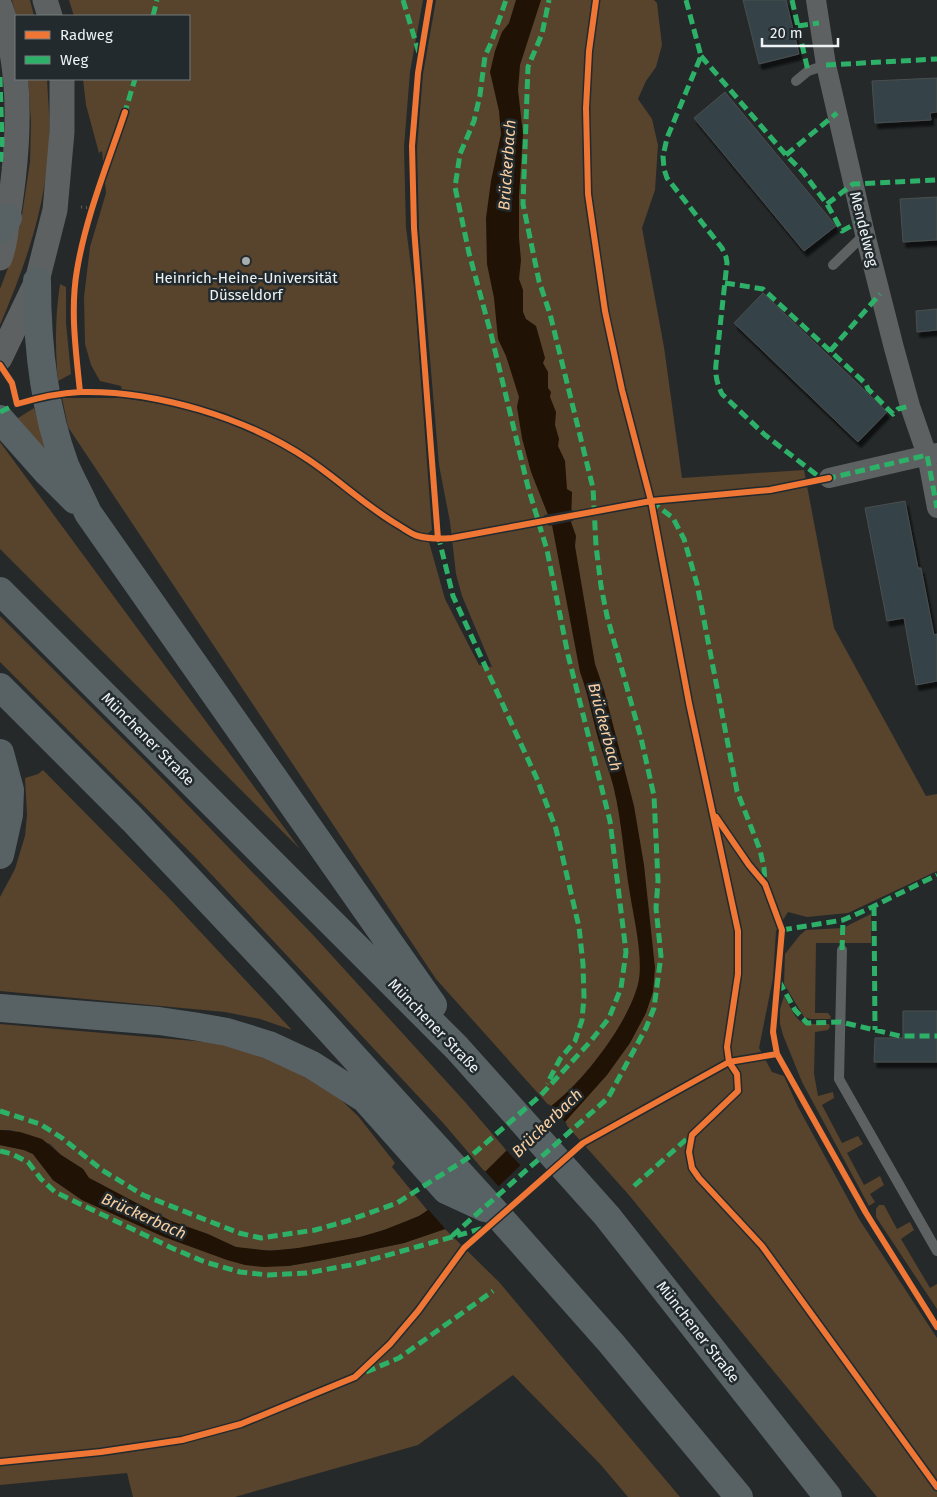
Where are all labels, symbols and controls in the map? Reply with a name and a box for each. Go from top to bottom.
legend [15,15,190,80]
scale bar [762,15,838,47]
text: 20 m [770,24,803,42]
text: Radweg [60,26,113,44]
text: Weg [60,51,88,69]
water label: Brückerbach [494,119,520,211]
street label: Mendelweg [846,190,882,269]
marker: Heinrich-Heine-Universität Düsseldorf [240,255,252,267]
place label: Heinrich-Heine-Universität Düsseldorf [154,269,338,304]
water label: Brückerbach [584,681,626,773]
street label: Münchener Straße [98,689,198,789]
street label: Münchener Straße [384,975,484,1077]
water label: Brückerbach [508,1085,586,1161]
water label: Brückerbach [99,1189,189,1243]
street label: Münchener Straße [653,1278,743,1386]

